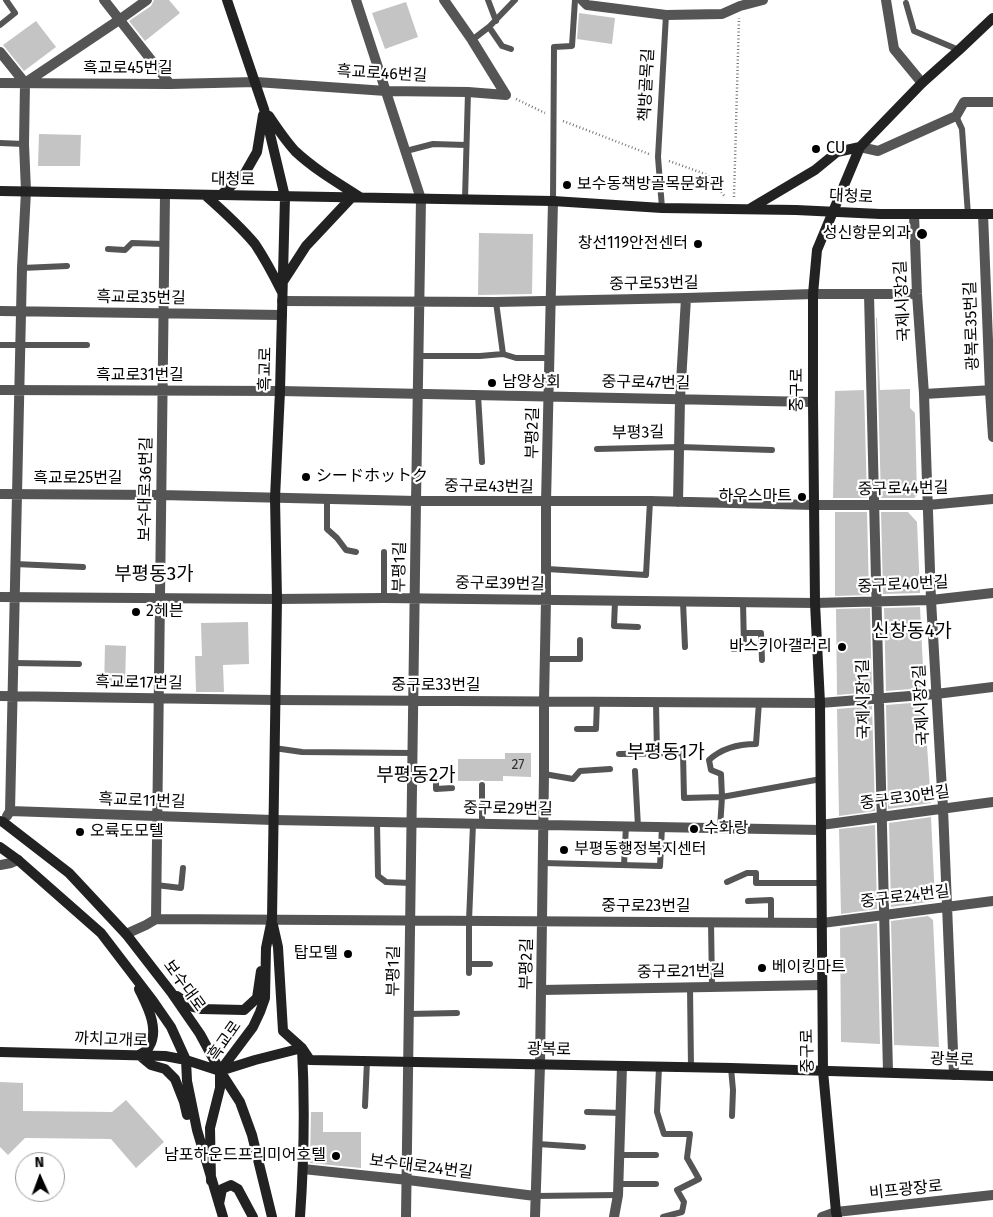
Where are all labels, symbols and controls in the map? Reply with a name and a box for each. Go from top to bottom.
street label: 책방골목길 [635,48,659,122]
street label: 흑교로45번길 [83,59,173,79]
street label: 흑교로46번길 [336,62,428,86]
place label: CU [826,139,845,159]
marker: CU [810,143,822,155]
street label: 대청로 [211,170,255,190]
place label: 보수동책방골목문화관 [577,175,724,195]
marker: 보수동책방골목문화관 [561,179,573,191]
street label: 대청로 [828,186,874,208]
place label: 성신항문외과 [823,224,911,244]
marker: 성신항문외과 [915,227,929,241]
place label: 창선119안전센터 [578,234,688,254]
marker: 창선119안전센터 [692,238,704,250]
street label: 국제시장2길 [891,260,915,342]
street label: 중구로53번길 [609,274,699,294]
street label: 광복로35번길 [961,281,983,371]
street label: 흑교로35번길 [96,288,186,308]
street label: 흑교로 [256,347,276,391]
street label: 흑교로31번길 [96,366,184,386]
street label: 중구로 [788,368,808,412]
place label: 남양상회 [502,373,561,393]
street label: 중구로47번길 [601,373,691,393]
marker: 남양상회 [486,377,498,389]
street label: 부평2길 [523,407,543,459]
street label: 부평3길 [612,423,664,443]
street label: 보수대로36번길 [135,436,157,542]
place label: シードホットク [316,467,428,487]
street label: 흑교로25번길 [33,469,123,489]
marker: シードホットク [300,471,312,483]
street label: 중구로43번길 [444,477,534,497]
street label: 중구로44번길 [858,479,948,499]
place label: 하우스마트 [718,487,792,507]
marker: 하우스마트 [796,491,808,503]
street label: 부평1길 [390,541,410,593]
district label: 부평동3가 [114,564,194,586]
street label: 중구로40번길 [857,573,949,597]
street label: 중구로39번길 [455,574,545,594]
place label: 2헤븐 [146,602,183,622]
marker: 2헤븐 [130,606,142,618]
district label: 신창동4가 [872,621,952,643]
place label: 바스키아갤러리 [729,637,832,657]
marker: 바스키아갤러리 [836,641,848,653]
street label: 국제시장1길 [854,659,874,739]
street label: 국제시장2길 [910,664,934,746]
street label: 흑교로17번길 [95,673,183,693]
street label: 중구로33번길 [391,676,481,696]
district label: 부평동1가 [627,742,705,764]
house number: 27 [511,757,525,773]
district label: 부평동2가 [376,765,456,787]
street label: 중구로30번길 [859,782,951,814]
street label: 흑교로11번길 [98,790,186,812]
street label: 중구로29번길 [463,799,553,819]
place label: 수화랑 [704,819,748,839]
place label: 오륙도모텔 [90,822,164,842]
marker: 수화랑 [688,823,700,835]
marker: 오륙도모텔 [74,826,86,838]
place label: 부평동행정복지센터 [574,840,706,860]
marker: 부평동행정복지센터 [558,844,570,856]
street label: 중구로24번길 [859,882,951,912]
street label: 중구로23번길 [601,897,691,917]
street label: 부평2길 [517,938,537,990]
place label: 탑모텔 [294,944,338,964]
street label: 부평1길 [384,945,404,997]
marker: 탑모텔 [342,948,354,960]
street label: 보수대로 [159,957,209,1015]
place label: 베이킹마트 [772,958,846,978]
street label: 중구로21번길 [637,962,725,982]
marker: 베이킹마트 [756,962,768,974]
street label: 흑교로 [204,1017,246,1065]
street label: 까치고개로 [74,1029,148,1051]
street label: 중구로 [798,1029,818,1073]
street label: 광복로 [527,1040,571,1060]
street label: 광복로 [930,1050,974,1070]
place label: 남포하운드프리미어호텔 [164,1146,326,1166]
marker: 남포하운드프리미어호텔 [330,1150,342,1162]
street label: 보수대로24번길 [368,1151,474,1183]
north arrow [15,1152,65,1202]
text: N [35,1154,44,1171]
street label: 비프광장로 [868,1177,944,1203]

